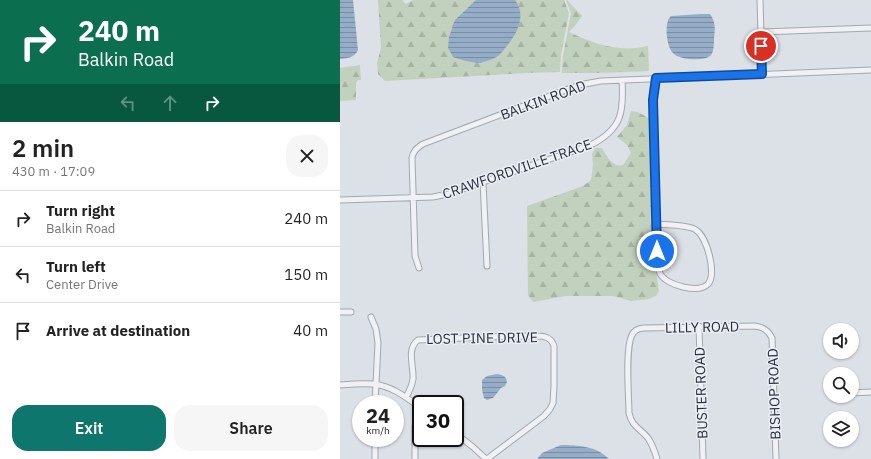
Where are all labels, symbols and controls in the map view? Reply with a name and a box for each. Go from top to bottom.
text: 240 m [78,12,160,49]
icon: right [12,16,64,68]
pin [744,29,778,63]
icon: arrive [750,35,772,57]
text: Balkin Road [78,48,174,71]
street label: BALKIN ROAD [498,76,588,124]
icon: left [117,92,139,114]
icon: ahead [159,92,181,114]
icon: right [201,92,223,114]
text: 2 min [12,132,74,164]
button: close [286,135,328,177]
street label: CRAWFORDVILLE TRACE [440,135,594,203]
text: 430 m · 17:09 [12,163,95,180]
text: Turn right [46,201,115,220]
icon: right [12,208,34,230]
text: 240 m [284,209,328,228]
text: Balkin Road [46,220,115,237]
position arrow [636,230,678,272]
text: Turn left [46,257,106,276]
icon: left [12,264,34,286]
text: 150 m [284,265,328,284]
text: Center Drive [46,276,118,293]
street label: LILLY ROAD [665,317,739,337]
icon: arrive [12,320,34,342]
text: Arrive at destination [46,321,190,340]
text: 40 m [293,321,328,340]
map controls [823,323,859,447]
button: sound [823,323,859,359]
street label: LOST PINE DRIVE [426,328,538,348]
street label: BUSTER ROAD [690,347,712,439]
street label: BISHOP ROAD [763,348,785,440]
button: search [823,367,859,403]
speed limit sign: 30 [412,395,464,447]
text: 24 [366,402,390,429]
button: Exit [12,405,166,451]
button: Share [174,405,328,451]
button: layers [823,411,859,447]
text: km/h [366,424,390,437]

